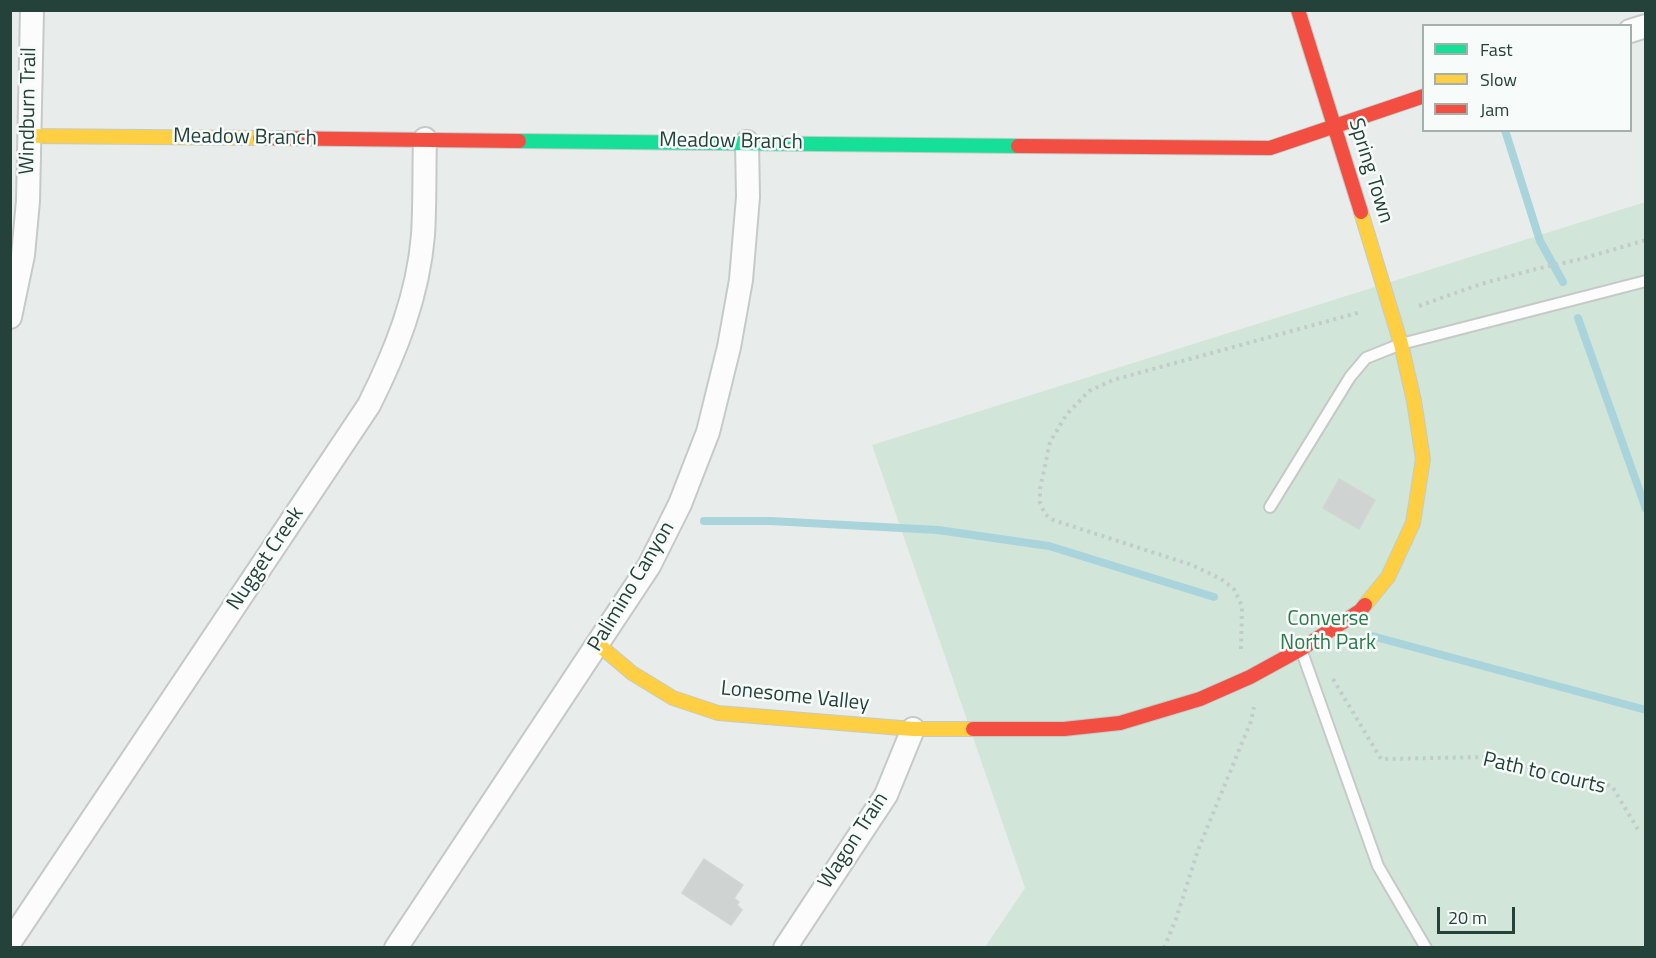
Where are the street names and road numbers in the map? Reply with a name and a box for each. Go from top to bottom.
street label: Windburn Trail [15,47,43,175]
street label: Spring Town [1342,115,1398,227]
street label: Meadow Branch [173,124,317,152]
street label: Meadow Branch [659,128,803,156]
street label: Nugget Creek [222,503,310,615]
street label: Palimino Canyon [583,518,681,656]
street label: Lonesome Valley [720,677,870,717]
street label: Path to courts [1480,748,1608,800]
street label: Wagon Train [814,788,894,894]

